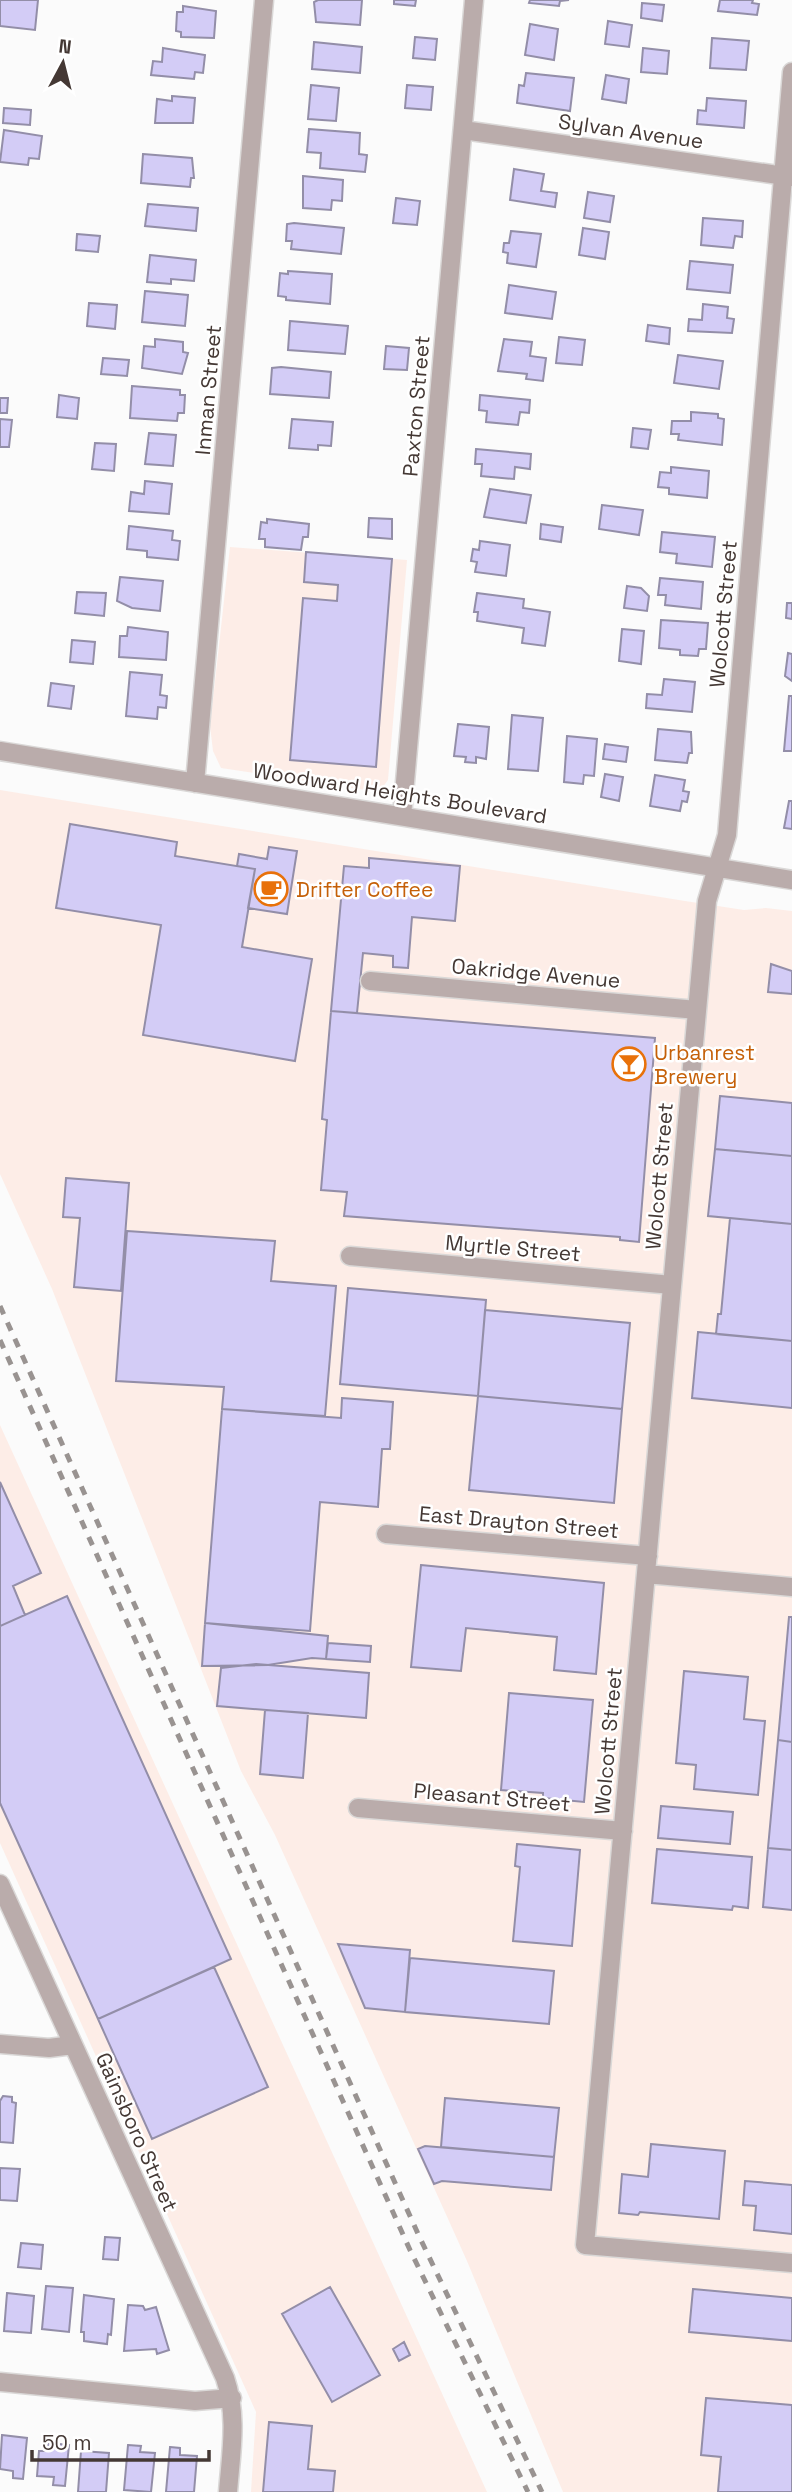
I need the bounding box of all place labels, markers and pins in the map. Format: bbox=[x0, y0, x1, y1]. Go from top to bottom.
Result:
cafe icon: Drifter Coffee bbox=[252, 870, 290, 908]
place label: Drifter Coffee bbox=[296, 876, 433, 903]
place label: Urbanrest Brewery bbox=[654, 1039, 755, 1090]
bar icon: Urbanrest Brewery bbox=[610, 1045, 648, 1083]

